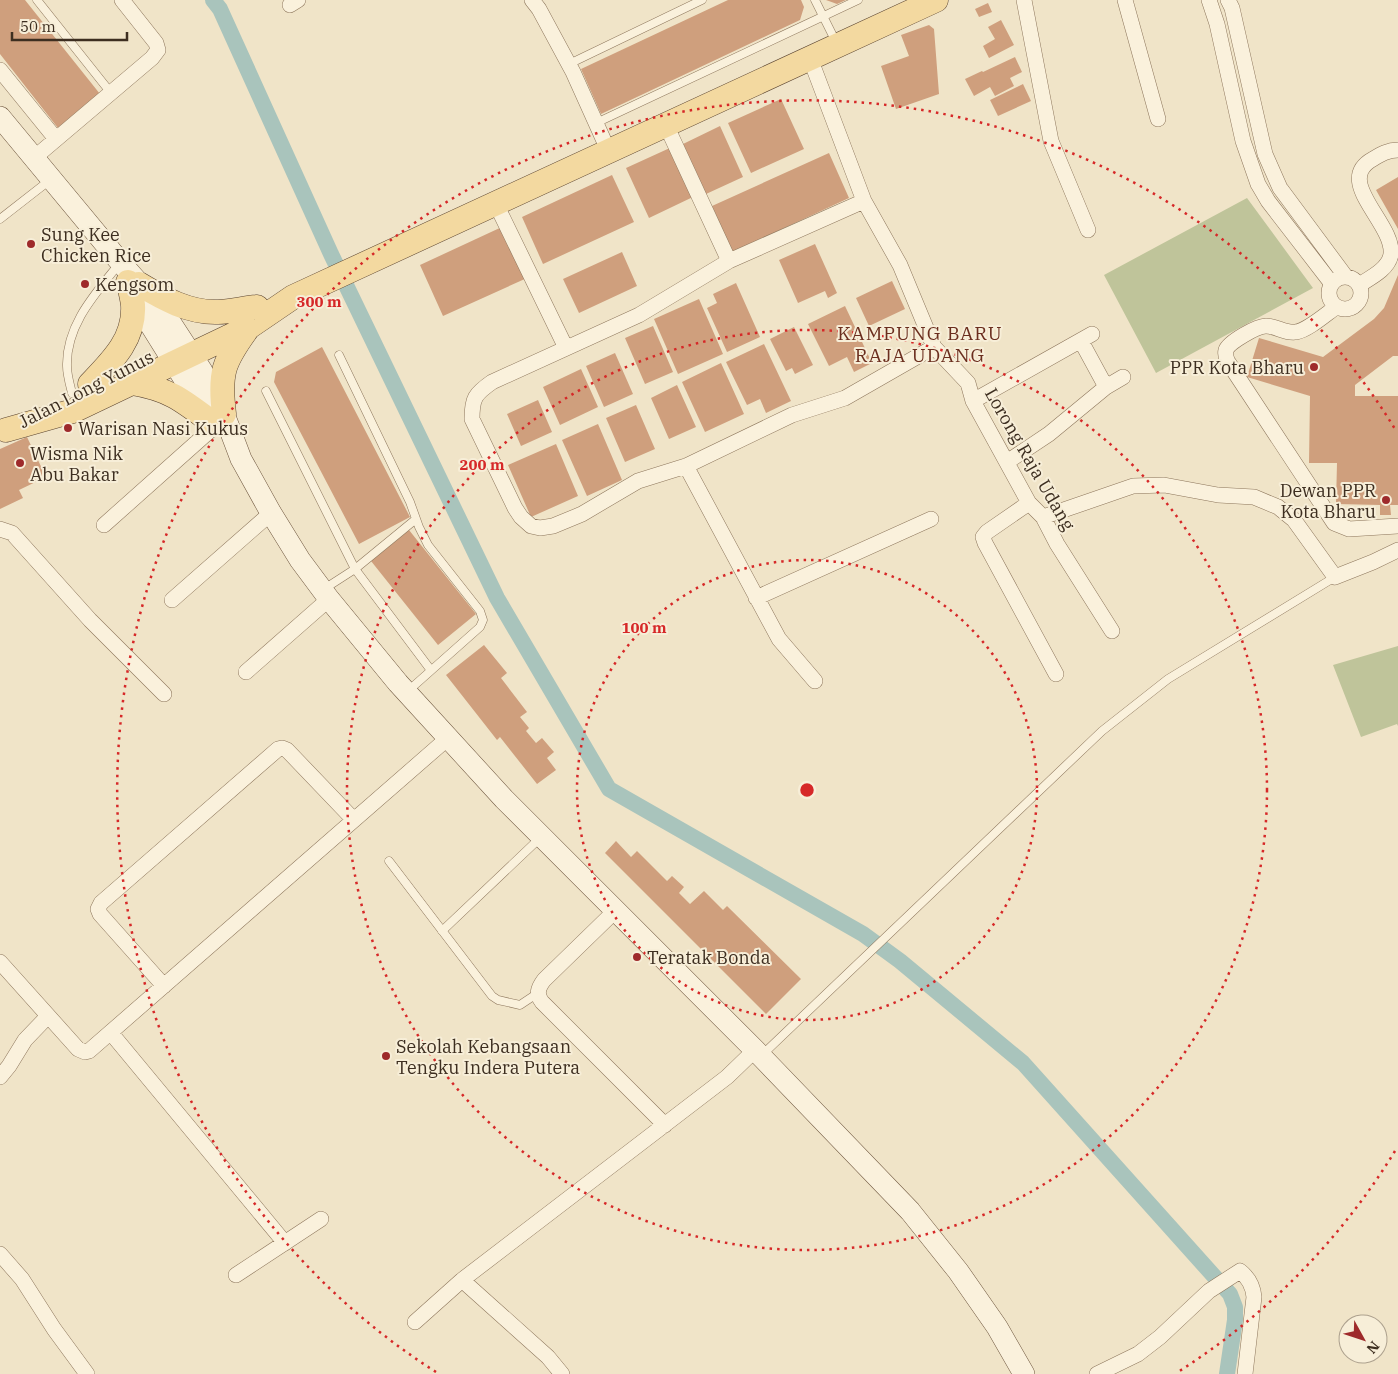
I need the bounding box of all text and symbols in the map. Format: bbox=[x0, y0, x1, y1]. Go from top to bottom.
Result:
scale bar bbox=[12, 10, 128, 42]
text: 50 m bbox=[20, 17, 56, 36]
place label: Sung Kee Chicken Rice bbox=[41, 223, 151, 267]
marker: Sung Kee Chicken Rice bbox=[25, 238, 37, 250]
place label: Kengsom bbox=[95, 273, 174, 296]
marker: Kengsom bbox=[79, 278, 91, 290]
text: 300 m bbox=[296, 292, 342, 311]
district label: KAMPUNG BARU RAJA UDANG bbox=[837, 321, 1003, 367]
street label: Jalan Long Yunus bbox=[15, 345, 157, 433]
place label: PPR Kota Bharu bbox=[1170, 356, 1304, 379]
marker: PPR Kota Bharu bbox=[1308, 361, 1320, 373]
street label: Lorong Raja Udang bbox=[980, 384, 1080, 535]
place label: Warisan Nasi Kukus bbox=[78, 417, 248, 440]
marker: Warisan Nasi Kukus bbox=[62, 422, 74, 434]
place label: Wisma Nik Abu Bakar bbox=[30, 442, 123, 486]
text: 200 m bbox=[459, 455, 505, 474]
marker: Wisma Nik Abu Bakar bbox=[14, 457, 26, 469]
place label: Dewan PPR Kota Bharu bbox=[1280, 479, 1376, 523]
marker: Dewan PPR Kota Bharu bbox=[1380, 494, 1392, 506]
text: 100 m bbox=[621, 618, 667, 637]
centre of rings bbox=[798, 781, 816, 799]
place label: Teratak Bonda bbox=[647, 946, 771, 969]
marker: Teratak Bonda bbox=[631, 951, 643, 963]
place label: Sekolah Kebangsaan Tengku Indera Putera bbox=[396, 1035, 580, 1079]
marker: Sekolah Kebangsaan Tengku Indera Putera bbox=[380, 1050, 392, 1062]
north arrow bbox=[1338, 1314, 1388, 1364]
text: N bbox=[1363, 1337, 1383, 1357]

